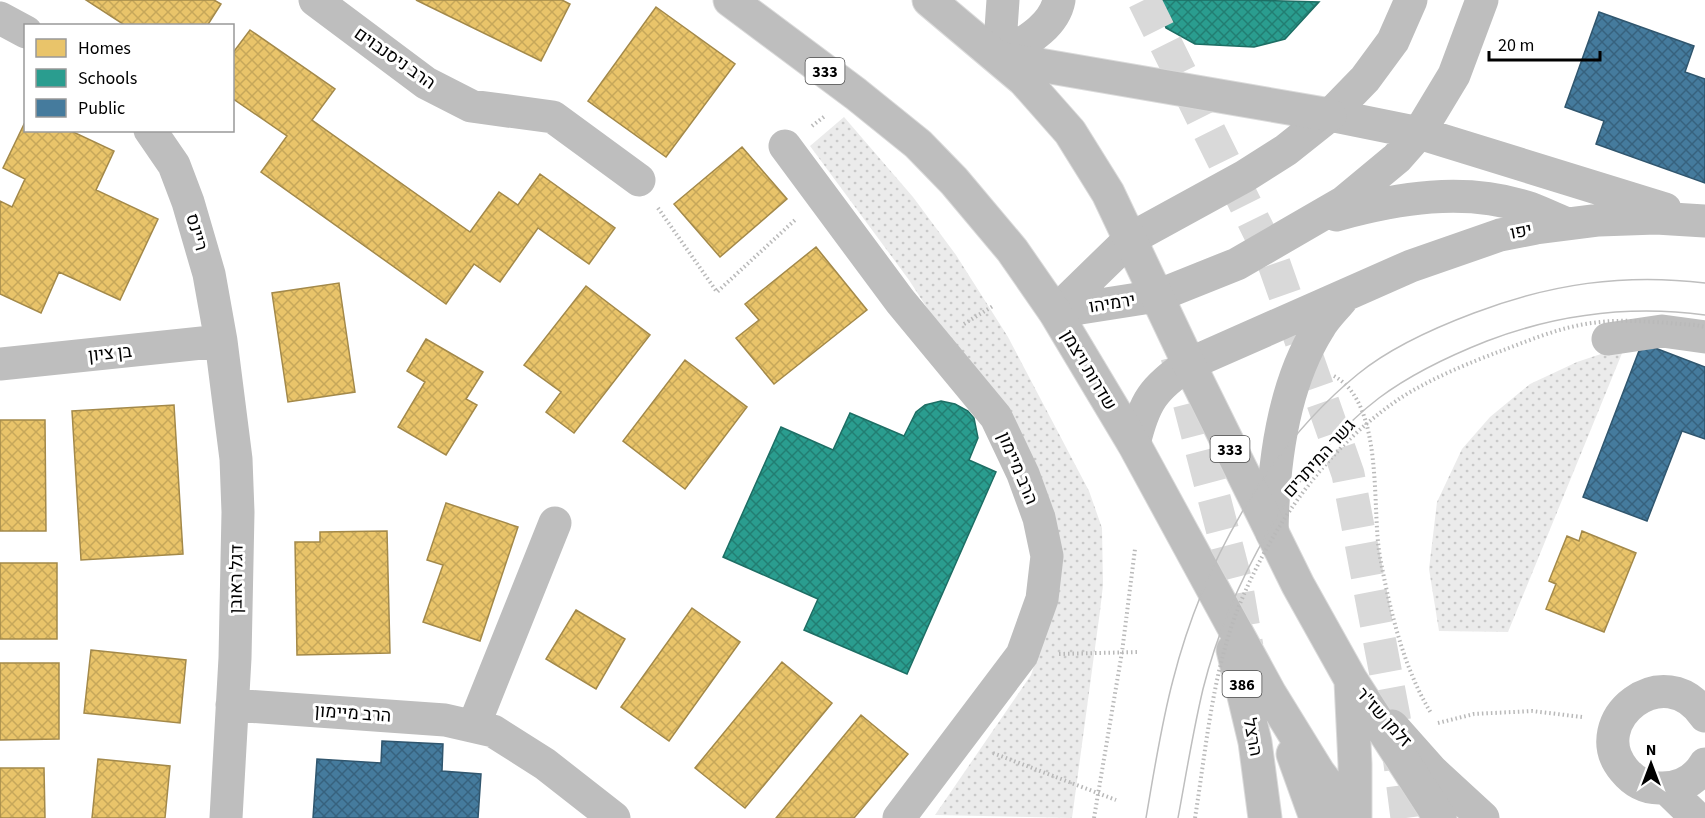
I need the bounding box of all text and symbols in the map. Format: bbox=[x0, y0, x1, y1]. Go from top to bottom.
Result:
street label: הרב ניסנבוים bbox=[349, 21, 440, 96]
legend bbox=[24, 24, 234, 132]
scale bar bbox=[1489, 24, 1600, 62]
text: 20 m bbox=[1498, 33, 1534, 58]
text: Homes bbox=[78, 36, 131, 61]
road number: 333 bbox=[806, 58, 844, 84]
text: Schools bbox=[78, 66, 137, 91]
text: Public bbox=[78, 96, 125, 121]
street label: ריינס bbox=[179, 211, 214, 254]
street label: יפו bbox=[1508, 217, 1534, 246]
street label: ירמיהו bbox=[1087, 287, 1137, 320]
street label: שדרות ויצמן bbox=[1055, 325, 1122, 415]
street label: בן ציון bbox=[87, 339, 134, 368]
street label: גשר המיתרים bbox=[1277, 414, 1361, 503]
street label: הרב מיימון bbox=[991, 428, 1044, 508]
road number: 333 bbox=[1210, 436, 1250, 462]
street label: דגל ראובן bbox=[223, 544, 250, 614]
road number: 386 bbox=[1222, 671, 1262, 697]
street label: זלמן שז"ר bbox=[1350, 682, 1417, 753]
street label: הרב מיימון bbox=[314, 698, 392, 729]
street label: הרצל bbox=[1237, 716, 1268, 758]
north arrow bbox=[1621, 734, 1681, 794]
text: N bbox=[1646, 739, 1656, 761]

